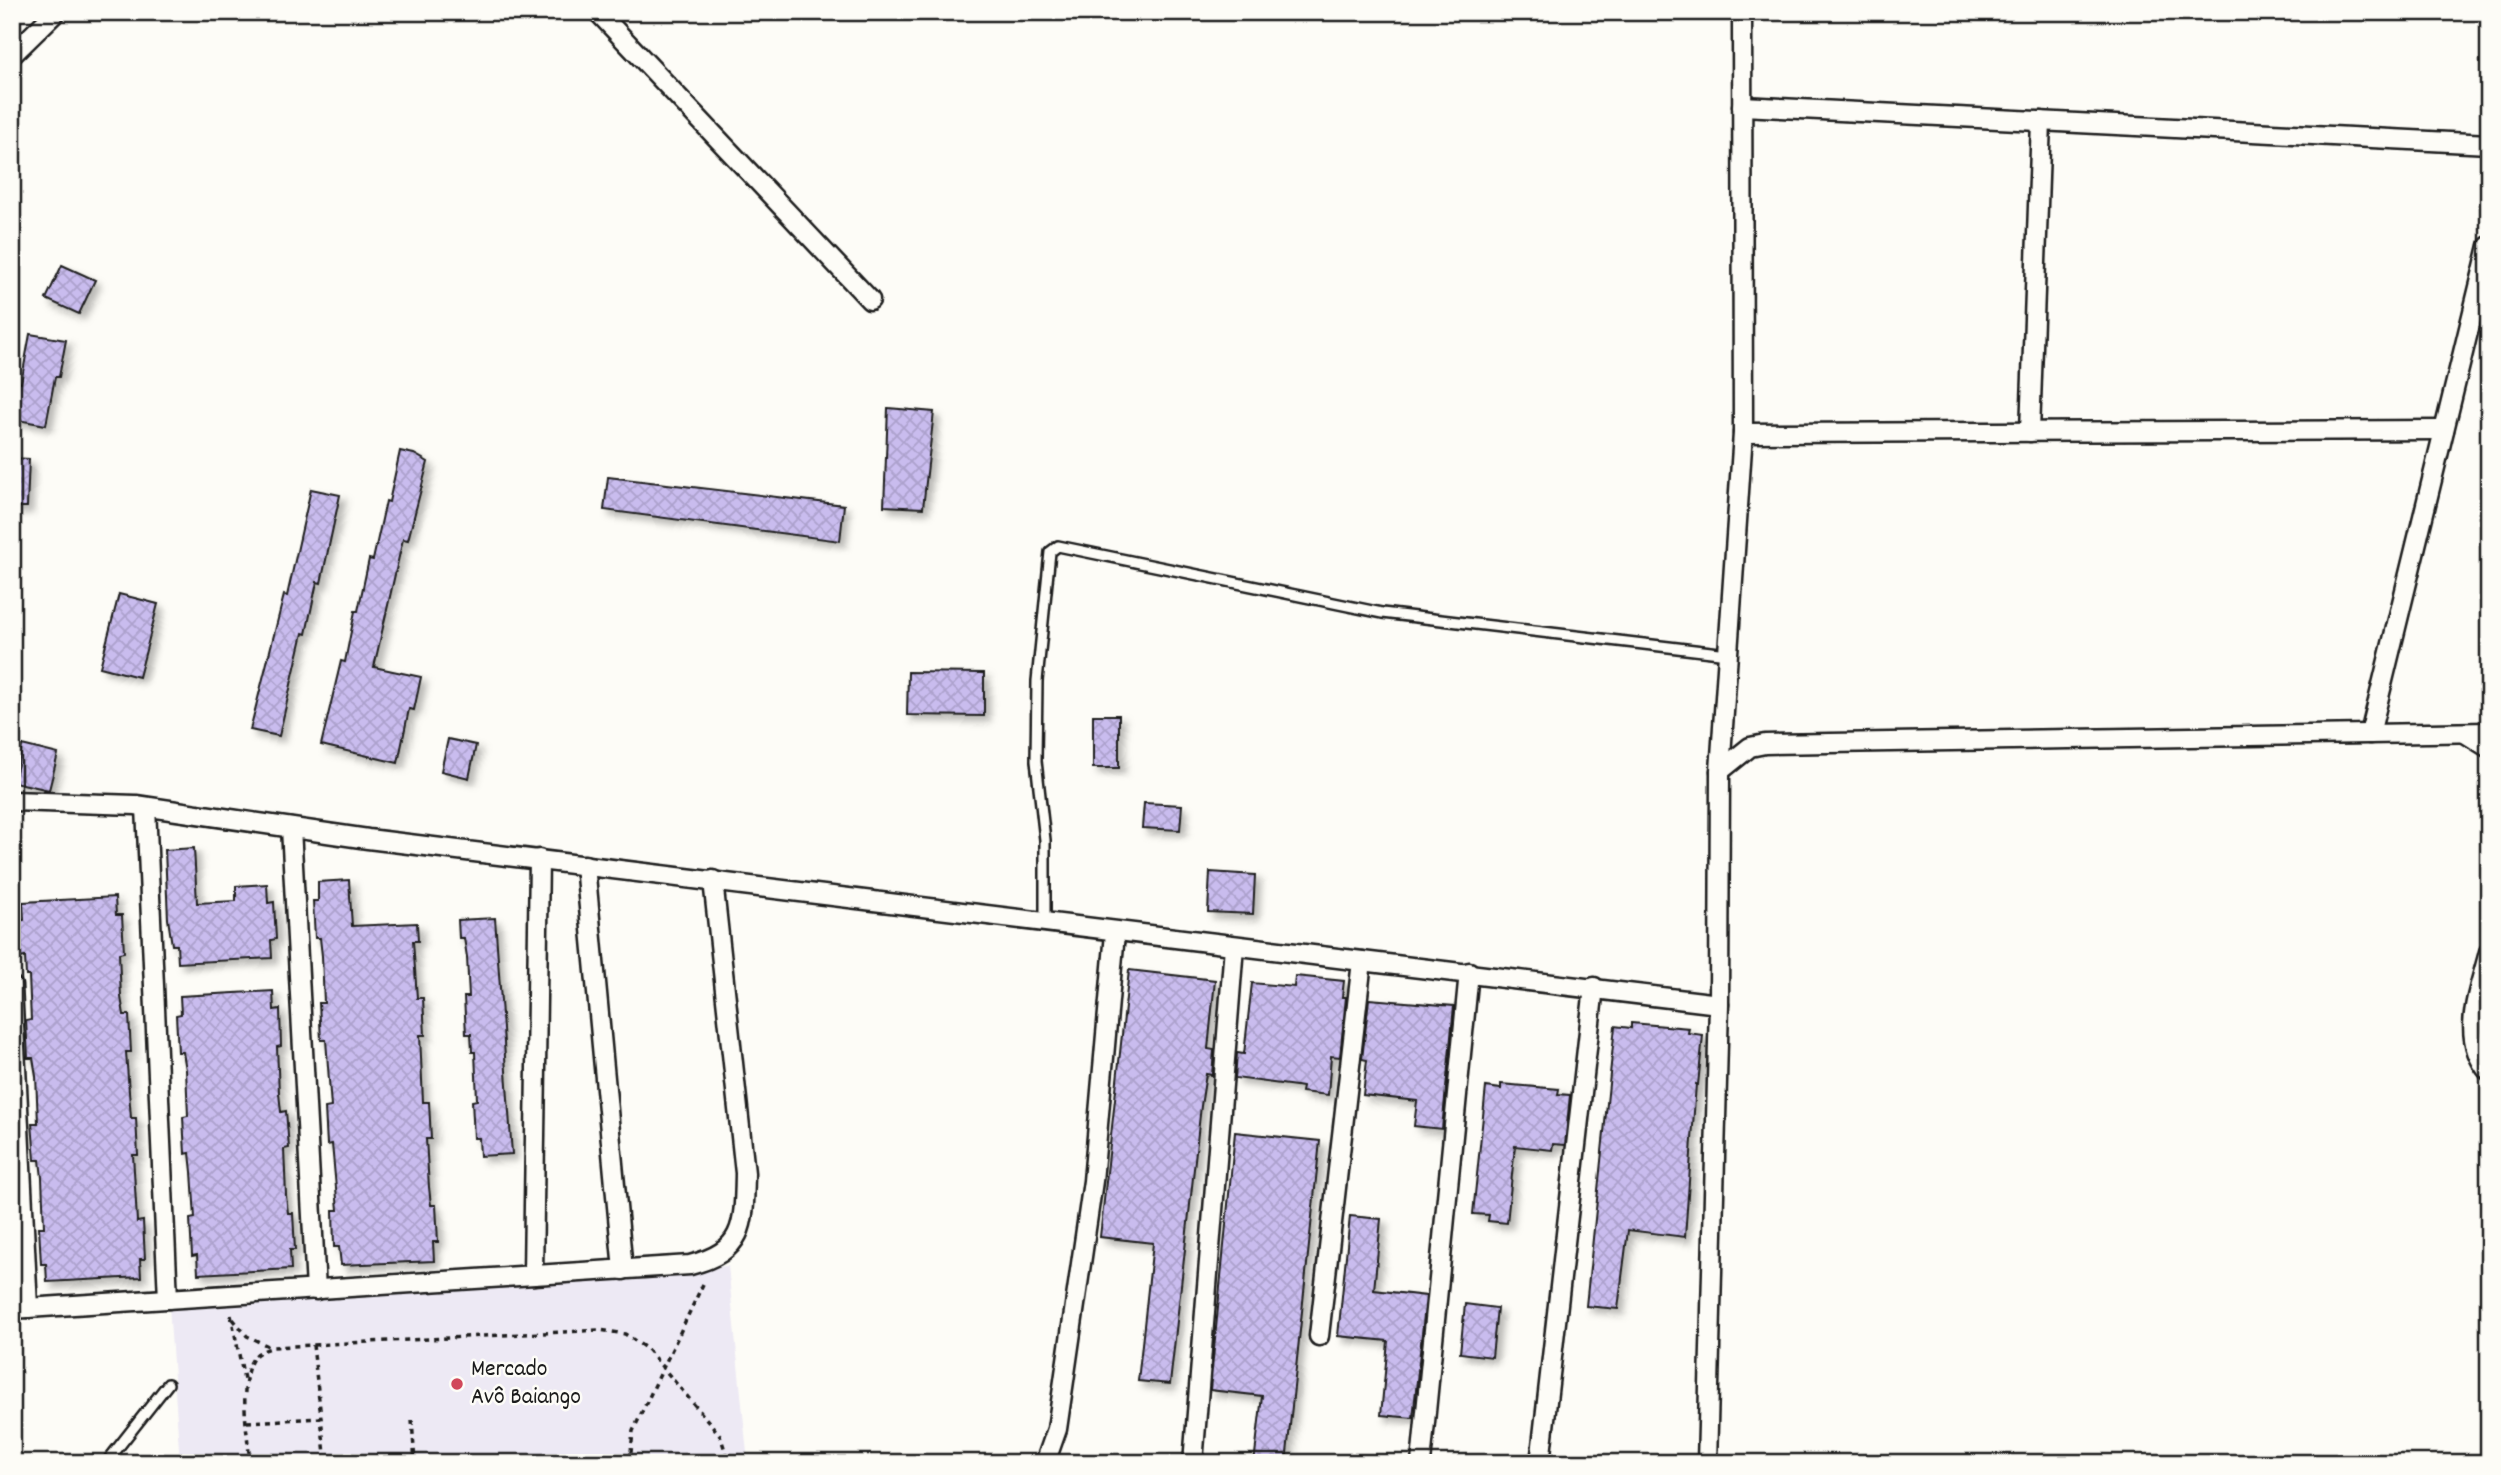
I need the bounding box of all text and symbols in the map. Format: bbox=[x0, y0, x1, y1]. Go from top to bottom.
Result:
place label: Mercado Avô Baiango bbox=[471, 1353, 581, 1415]
marker: Mercado Avô Baiango bbox=[449, 1376, 465, 1392]

